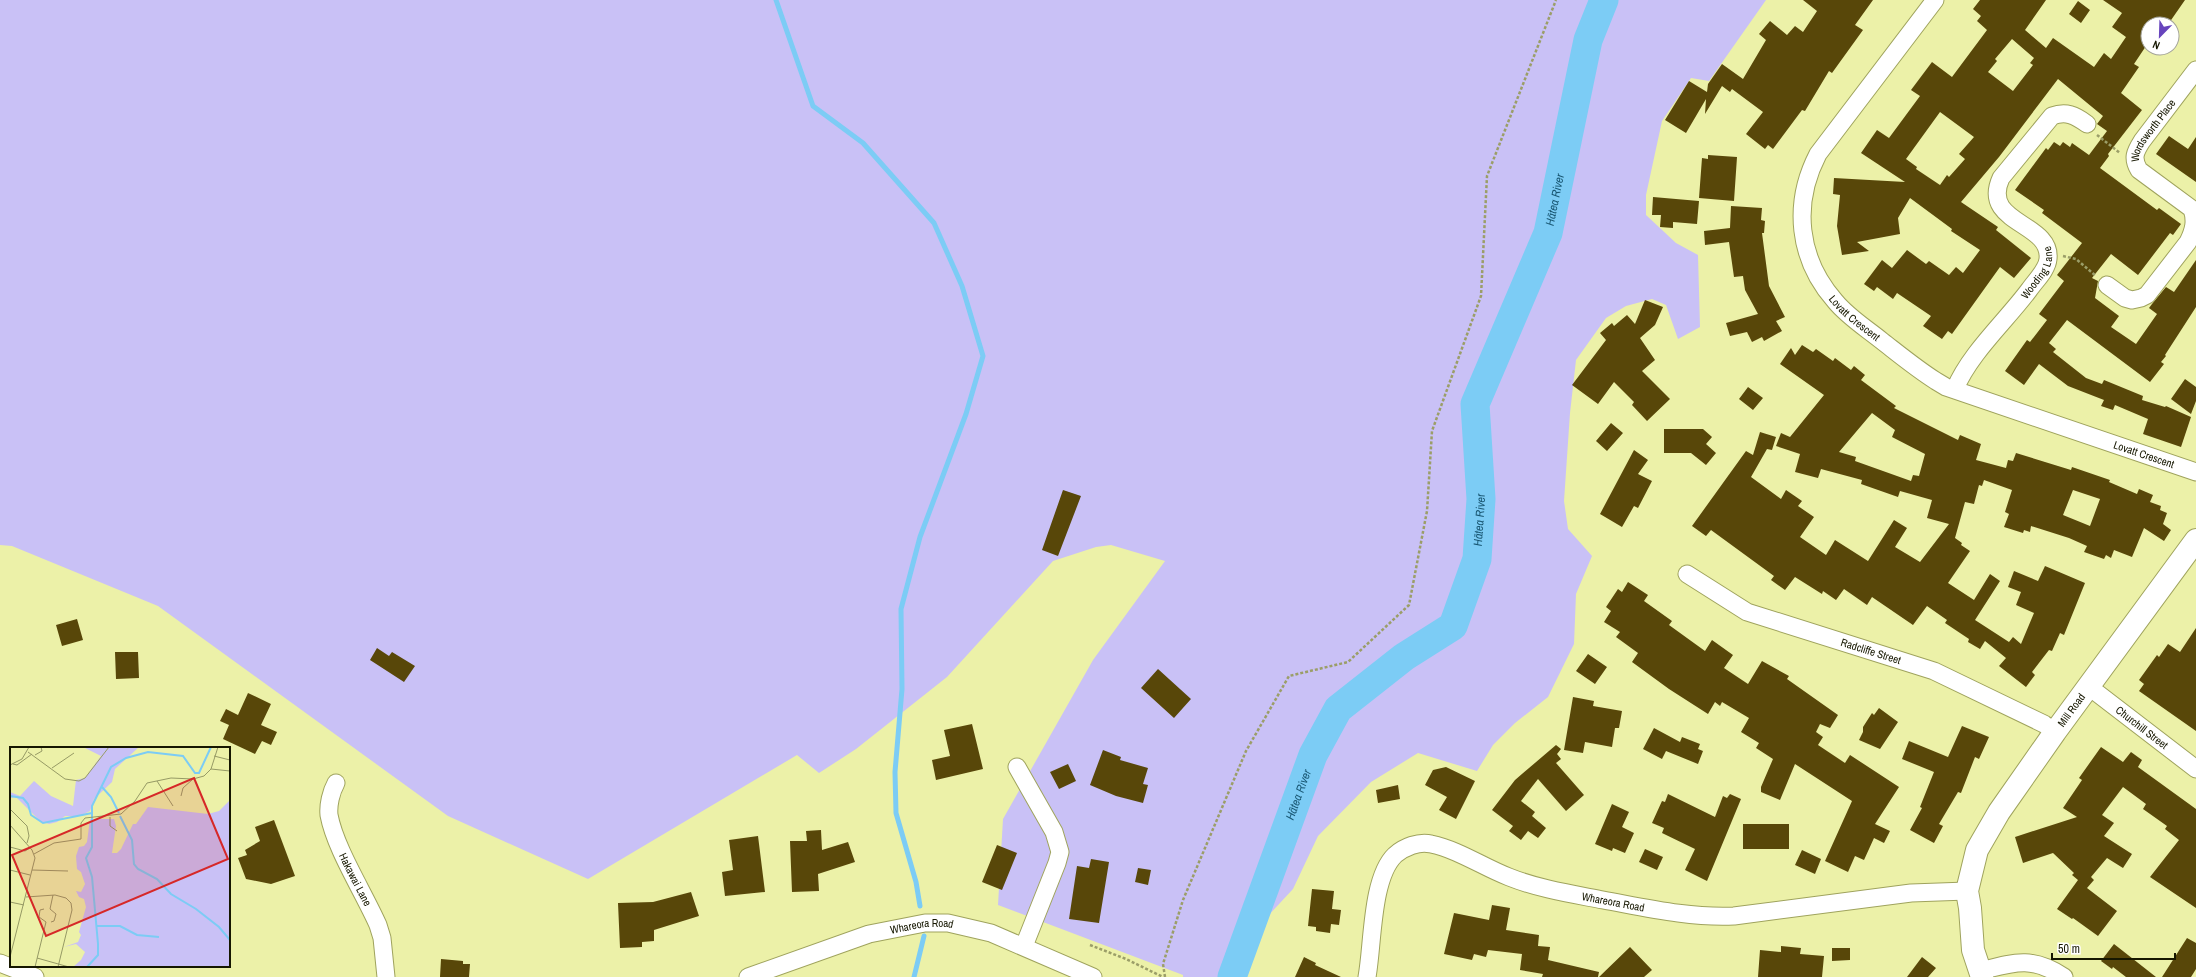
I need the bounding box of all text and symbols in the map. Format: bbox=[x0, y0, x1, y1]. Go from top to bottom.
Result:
north arrow bbox=[2140, 16, 2180, 56]
text: N bbox=[2150, 37, 2162, 53]
street label: Wordsworth Place bbox=[2128, 96, 2178, 162]
water label: Hātea River bbox=[1542, 172, 1568, 227]
street label: Wooding Lane bbox=[2018, 245, 2055, 302]
street label: Lovatt Crescent bbox=[1826, 292, 1883, 344]
street label: Lovatt Crescent bbox=[2112, 438, 2177, 471]
water label: Hātea River bbox=[1470, 492, 1489, 547]
street label: Radcliffe Street bbox=[1839, 635, 1903, 667]
street label: Mill Road bbox=[2054, 690, 2088, 729]
street label: Churchill Street bbox=[2113, 703, 2171, 752]
inset map bbox=[10, 747, 230, 967]
water label: Hātea River bbox=[1282, 767, 1315, 822]
street label: Hakawai Lane bbox=[336, 851, 375, 908]
street label: Whareora Road bbox=[1581, 889, 1646, 915]
street label: Whareora Road bbox=[889, 916, 955, 937]
scale bar bbox=[2052, 935, 2175, 961]
text: 50 m bbox=[2058, 941, 2080, 957]

